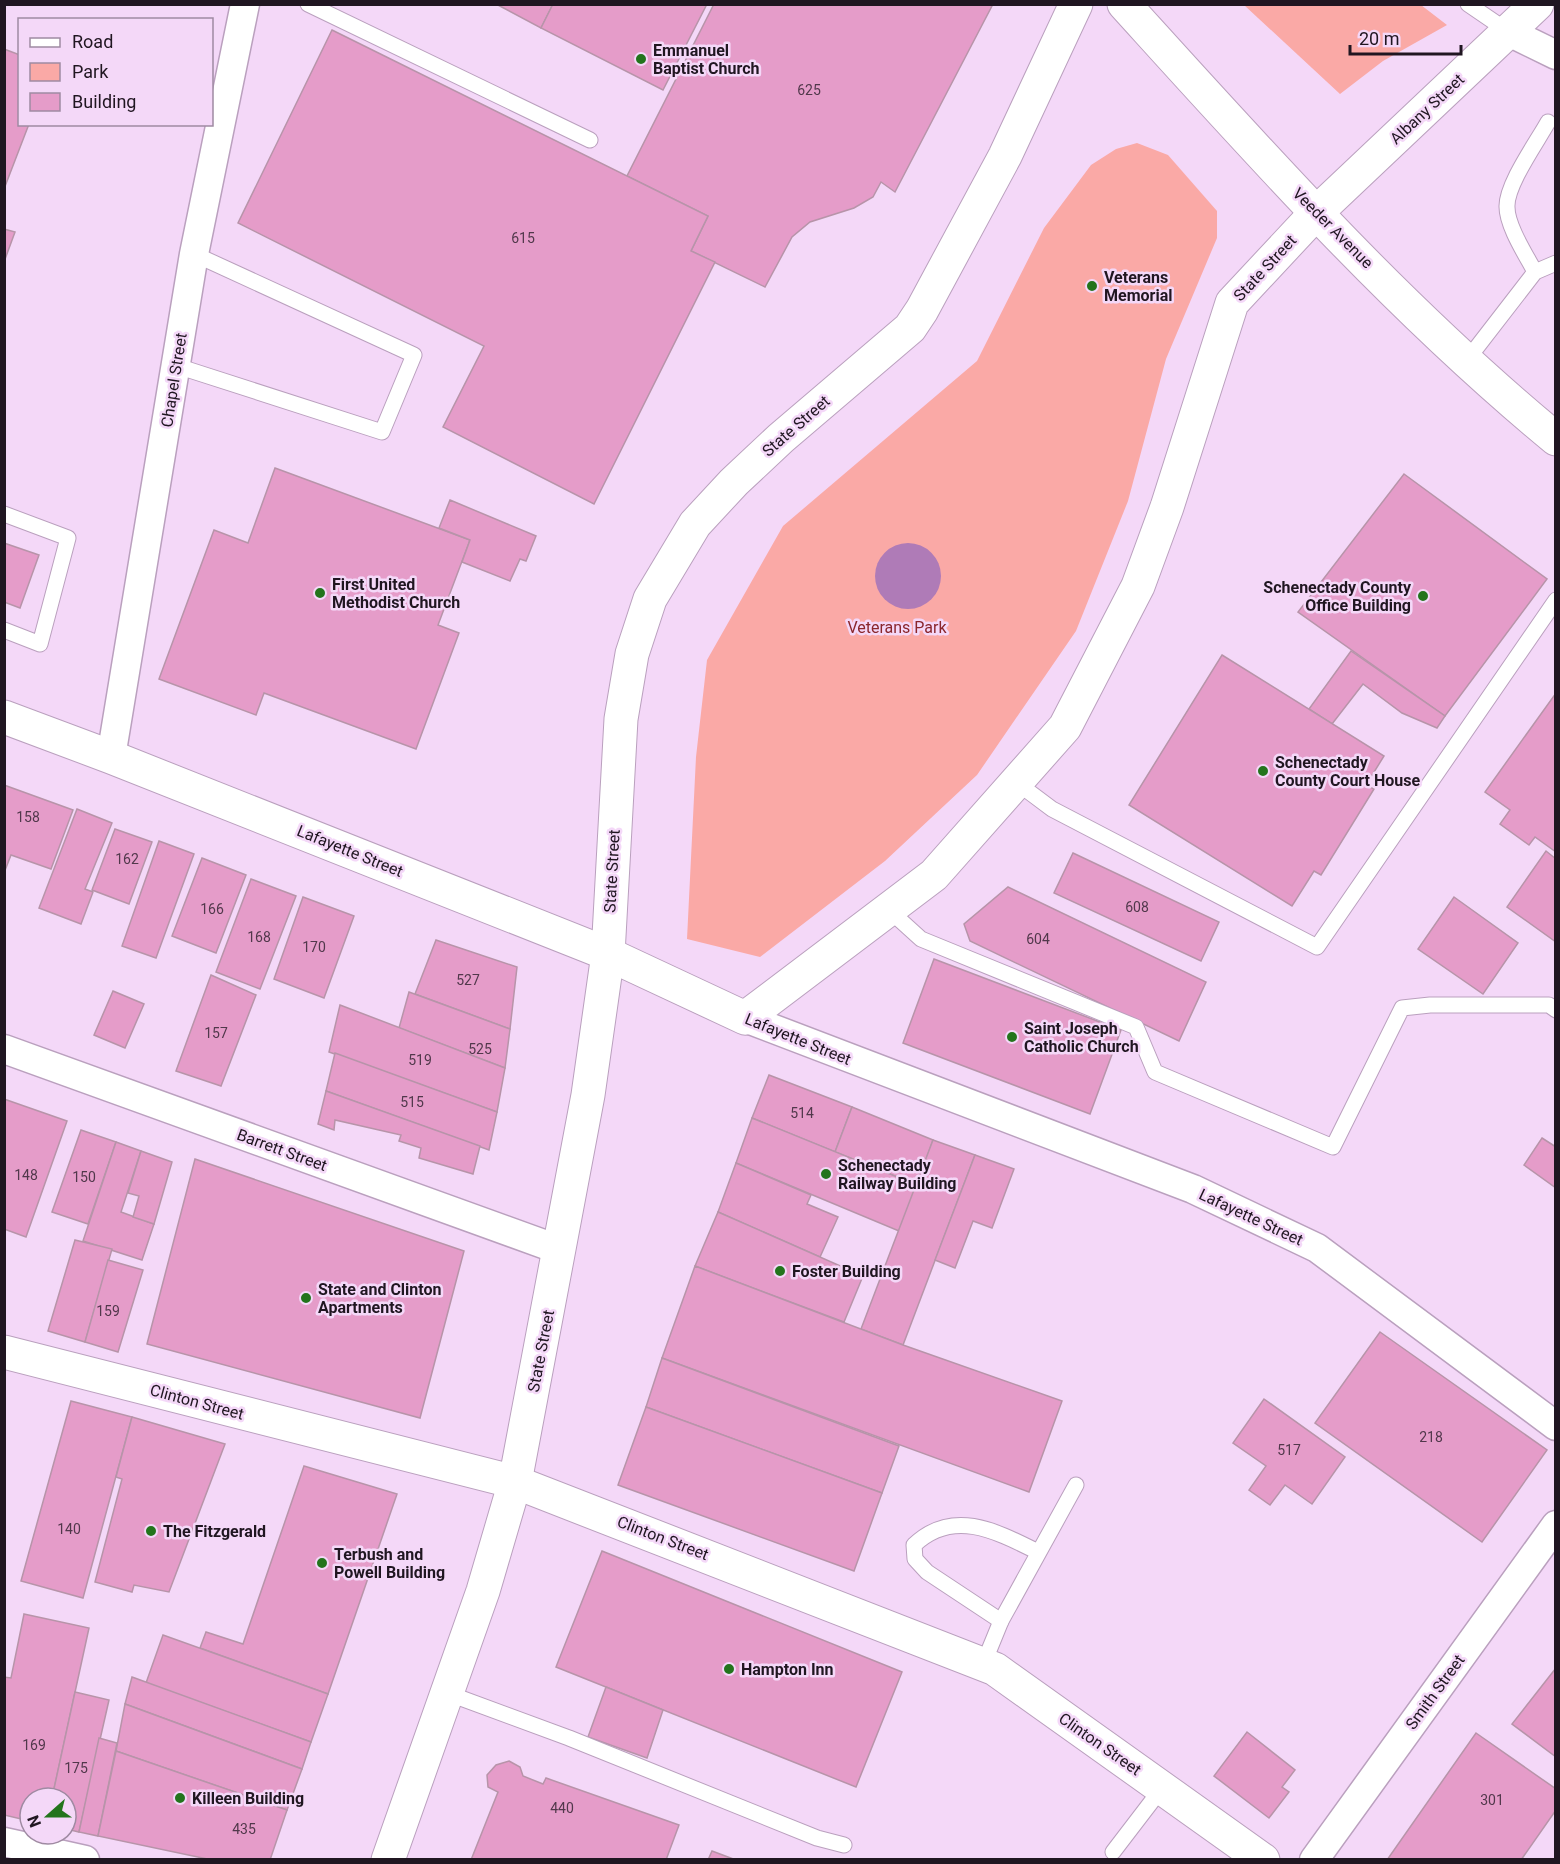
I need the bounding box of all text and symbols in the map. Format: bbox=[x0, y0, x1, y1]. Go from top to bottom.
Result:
legend bbox=[18, 18, 213, 126]
scale bar bbox=[1350, 18, 1461, 56]
text: 20 m bbox=[1359, 28, 1399, 49]
text: Road bbox=[72, 31, 113, 52]
place label: Emmanuel Baptist Church bbox=[653, 41, 759, 78]
marker: Emmanuel Baptist Church bbox=[634, 52, 648, 66]
text: Park bbox=[72, 61, 109, 82]
street label: Albany Street bbox=[1386, 70, 1468, 148]
house number: 625 bbox=[797, 82, 821, 98]
text: Building bbox=[72, 91, 136, 112]
street label: Veeder Avenue bbox=[1289, 184, 1377, 272]
house number: 615 bbox=[511, 230, 535, 246]
street label: State Street bbox=[1230, 231, 1300, 305]
place label: Veterans Memorial bbox=[1104, 268, 1172, 305]
marker: Veterans Memorial bbox=[1085, 279, 1099, 293]
street label: Chapel Street bbox=[157, 331, 191, 429]
street label: State Street bbox=[758, 391, 834, 461]
place label: First United Methodist Church bbox=[332, 575, 460, 612]
place label: Schenectady County Office Building bbox=[1263, 578, 1412, 615]
marker: First United Methodist Church bbox=[313, 586, 327, 600]
marker: Schenectady County Office Building bbox=[1416, 589, 1430, 603]
park label: Veterans Park bbox=[847, 618, 947, 637]
place label: Schenectady County Court House bbox=[1275, 753, 1420, 790]
marker: Schenectady County Court House bbox=[1256, 764, 1270, 778]
house number: 158 bbox=[16, 809, 40, 825]
street label: Lafayette Street bbox=[294, 821, 406, 881]
street label: State Street bbox=[600, 829, 624, 913]
house number: 162 bbox=[115, 851, 139, 867]
house number: 608 bbox=[1125, 899, 1149, 915]
house number: 166 bbox=[200, 901, 224, 917]
house number: 168 bbox=[247, 929, 271, 945]
house number: 604 bbox=[1026, 931, 1050, 947]
house number: 170 bbox=[302, 939, 326, 955]
house number: 527 bbox=[456, 972, 480, 988]
street label: Lafayette Street bbox=[742, 1009, 854, 1069]
place label: Saint Joseph Catholic Church bbox=[1024, 1019, 1139, 1056]
house number: 157 bbox=[204, 1025, 228, 1041]
marker: Saint Joseph Catholic Church bbox=[1005, 1030, 1019, 1044]
house number: 525 bbox=[468, 1041, 492, 1057]
house number: 519 bbox=[408, 1052, 432, 1068]
house number: 515 bbox=[400, 1094, 424, 1110]
house number: 514 bbox=[790, 1105, 814, 1121]
street label: Barrett Street bbox=[234, 1125, 330, 1175]
place label: Schenectady Railway Building bbox=[838, 1156, 957, 1193]
house number: 148 bbox=[14, 1167, 38, 1183]
marker: Schenectady Railway Building bbox=[819, 1167, 833, 1181]
house number: 150 bbox=[72, 1169, 96, 1185]
street label: Lafayette Street bbox=[1196, 1185, 1306, 1249]
place label: Foster Building bbox=[792, 1262, 901, 1281]
marker: Foster Building bbox=[773, 1264, 787, 1278]
place label: State and Clinton Apartments bbox=[318, 1280, 442, 1317]
marker: State and Clinton Apartments bbox=[299, 1291, 313, 1305]
house number: 159 bbox=[96, 1303, 120, 1319]
street label: State Street bbox=[524, 1308, 558, 1394]
street label: Clinton Street bbox=[148, 1380, 246, 1424]
house number: 218 bbox=[1419, 1429, 1443, 1445]
house number: 517 bbox=[1277, 1442, 1301, 1458]
street label: Clinton Street bbox=[615, 1512, 711, 1564]
house number: 140 bbox=[57, 1521, 81, 1537]
place label: The Fitzgerald bbox=[163, 1522, 266, 1541]
marker: The Fitzgerald bbox=[144, 1524, 158, 1538]
place label: Terbush and Powell Building bbox=[334, 1545, 445, 1582]
marker: Terbush and Powell Building bbox=[315, 1556, 329, 1570]
street label: Smith Street bbox=[1402, 1651, 1468, 1733]
place label: Hampton Inn bbox=[741, 1660, 834, 1679]
marker: Hampton Inn bbox=[722, 1662, 736, 1676]
street label: Clinton Street bbox=[1055, 1709, 1145, 1779]
house number: 169 bbox=[22, 1737, 46, 1753]
house number: 175 bbox=[64, 1760, 88, 1776]
north arrow bbox=[18, 1786, 78, 1846]
place label: Killeen Building bbox=[192, 1789, 304, 1808]
marker: Killeen Building bbox=[173, 1791, 187, 1805]
house number: 301 bbox=[1480, 1792, 1504, 1808]
house number: 440 bbox=[550, 1800, 574, 1816]
text: N bbox=[24, 1813, 45, 1830]
house number: 435 bbox=[232, 1821, 256, 1837]

